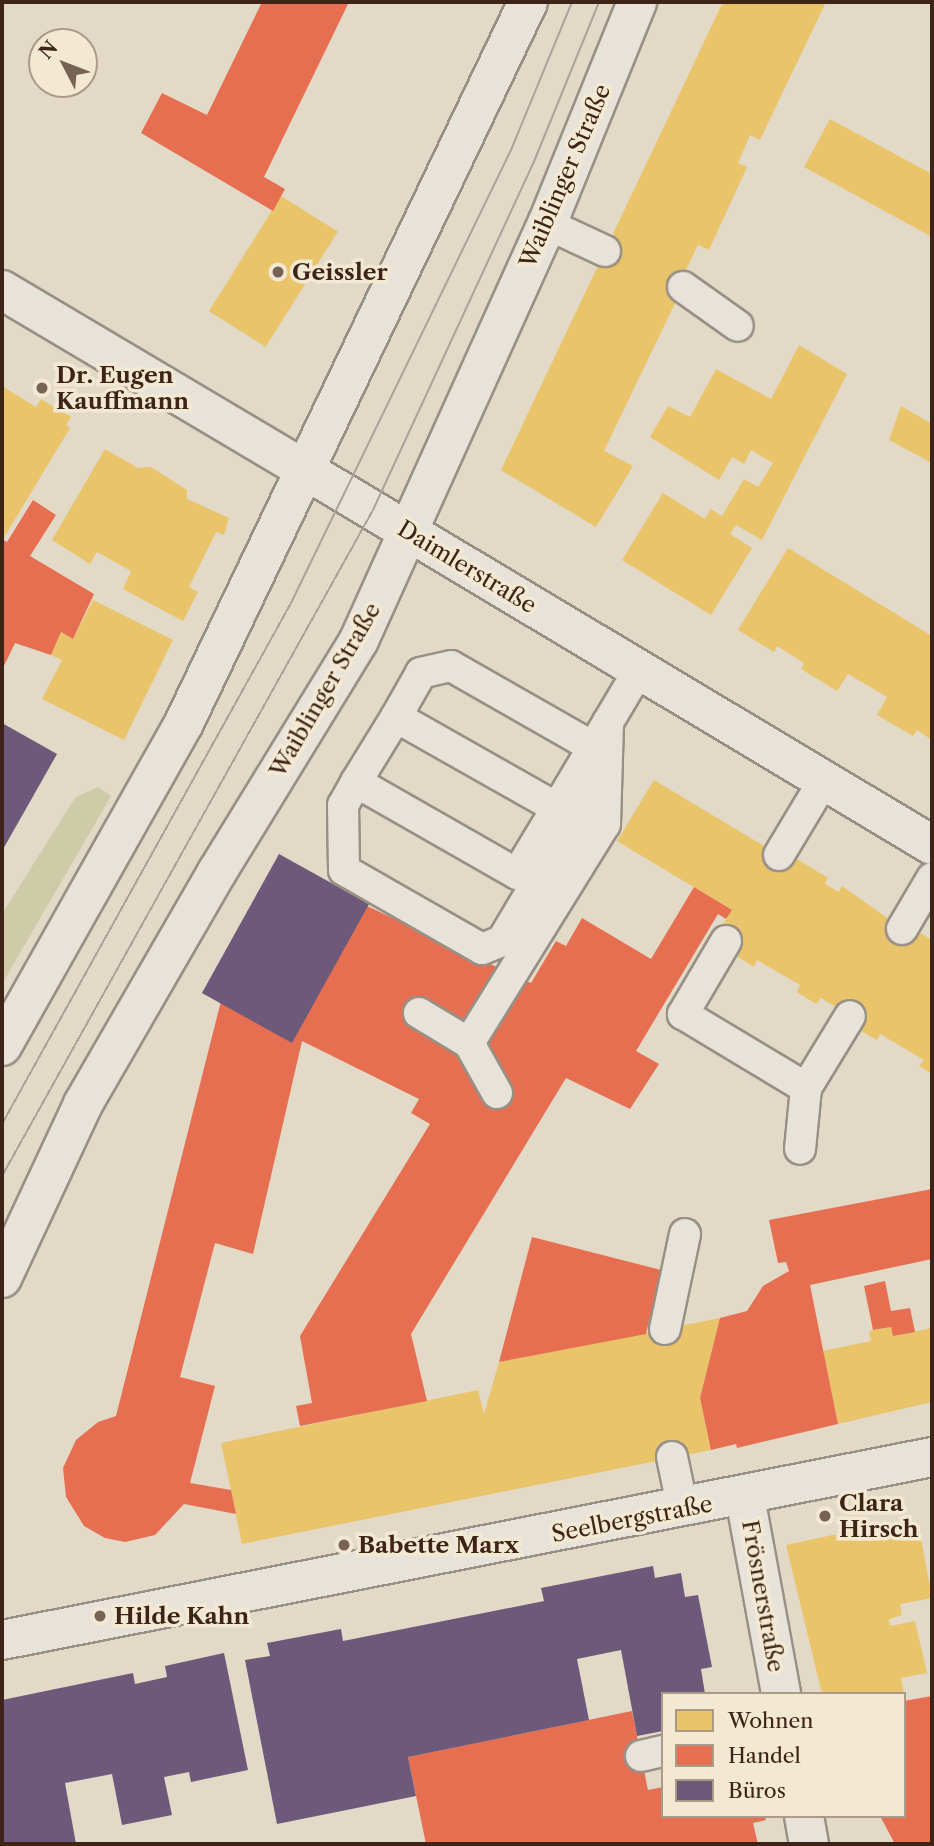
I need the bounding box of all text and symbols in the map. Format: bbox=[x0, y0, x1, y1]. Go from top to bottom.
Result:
north arrow bbox=[28, 28, 98, 98]
text: N bbox=[34, 36, 63, 64]
street label: Waiblinger Straße bbox=[514, 80, 616, 272]
place label: Geissler bbox=[292, 258, 388, 286]
marker: Geissler bbox=[270, 264, 286, 280]
place label: Dr. Eugen Kauffmann bbox=[56, 361, 189, 415]
marker: Dr. Eugen Kauffmann bbox=[34, 380, 50, 396]
street label: Daimlerstraße bbox=[393, 515, 541, 619]
street label: Waiblinger Straße bbox=[264, 598, 386, 782]
place label: Clara Hirsch bbox=[839, 1489, 919, 1543]
street label: Seelbergstraße bbox=[549, 1490, 715, 1548]
marker: Clara Hirsch bbox=[817, 1508, 833, 1524]
street label: Frösnerstraße bbox=[736, 1518, 790, 1674]
place label: Babette Marx bbox=[358, 1531, 519, 1559]
marker: Babette Marx bbox=[336, 1537, 352, 1553]
place label: Hilde Kahn bbox=[114, 1602, 249, 1630]
marker: Hilde Kahn bbox=[92, 1608, 108, 1624]
legend bbox=[661, 1692, 906, 1818]
text: Wohnen bbox=[728, 1708, 813, 1733]
text: Handel bbox=[728, 1743, 801, 1768]
text: Büros bbox=[728, 1778, 786, 1803]

